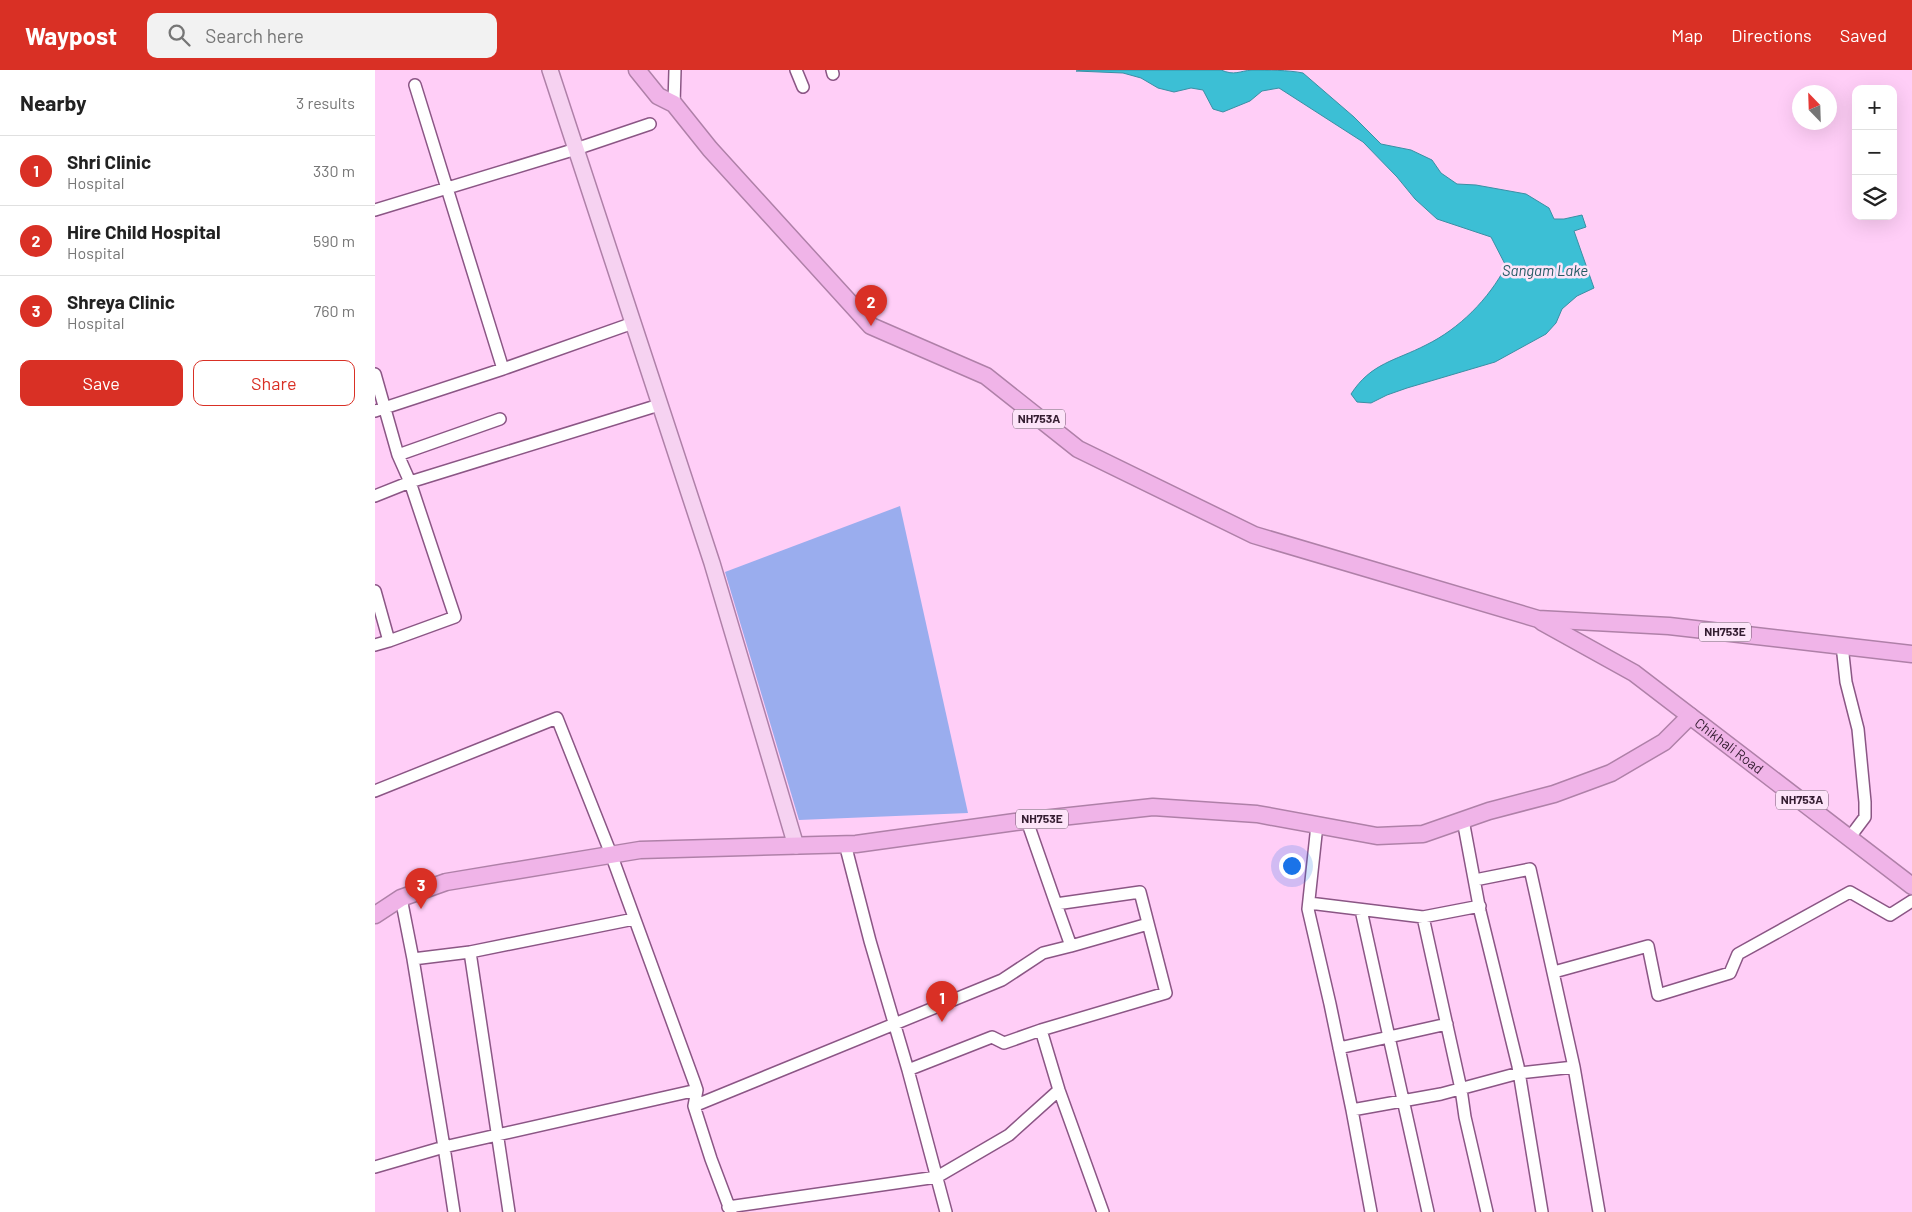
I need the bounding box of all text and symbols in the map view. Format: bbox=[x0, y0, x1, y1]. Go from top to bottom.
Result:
search box bbox=[147, 13, 497, 58]
text: Waypost bbox=[25, 21, 117, 50]
icon: search bbox=[165, 21, 193, 49]
text: Search here bbox=[205, 24, 304, 47]
text: Map bbox=[1671, 24, 1703, 46]
text: Directions bbox=[1731, 24, 1812, 46]
text: Saved bbox=[1840, 24, 1887, 46]
north arrow bbox=[1792, 85, 1837, 130]
map controls bbox=[1852, 85, 1897, 220]
button: + bbox=[1852, 85, 1897, 130]
text: Nearby bbox=[20, 90, 86, 115]
text: 3 results bbox=[296, 93, 355, 112]
button: − bbox=[1852, 130, 1897, 175]
text: Shri Clinic bbox=[67, 150, 151, 173]
text: 1 bbox=[33, 161, 39, 180]
text: 330 m bbox=[313, 161, 355, 180]
text: Hospital bbox=[67, 173, 124, 192]
button: layers bbox=[1852, 175, 1897, 220]
text: Hire Child Hospital bbox=[67, 220, 221, 243]
text: 2 bbox=[32, 231, 40, 250]
text: 590 m bbox=[313, 231, 355, 250]
text: Hospital bbox=[67, 243, 124, 262]
water label: Sangam Lake bbox=[1502, 261, 1588, 279]
pin: 2 bbox=[855, 285, 887, 326]
text: Shreya Clinic bbox=[67, 290, 175, 313]
text: 3 bbox=[32, 301, 40, 320]
text: 760 m bbox=[314, 301, 355, 320]
text: Hospital bbox=[67, 313, 124, 332]
button: Save bbox=[20, 360, 183, 406]
button: Share bbox=[193, 360, 355, 406]
road number: NH753A bbox=[1013, 409, 1065, 428]
road number: NH753E bbox=[1699, 622, 1751, 642]
street label: Chikhali Road bbox=[1692, 714, 1767, 777]
road number: NH753A bbox=[1776, 790, 1828, 810]
road number: NH753E bbox=[1016, 810, 1068, 829]
your location bbox=[1279, 853, 1305, 879]
pin: 3 bbox=[405, 868, 437, 909]
pin: 1 bbox=[926, 981, 958, 1022]

